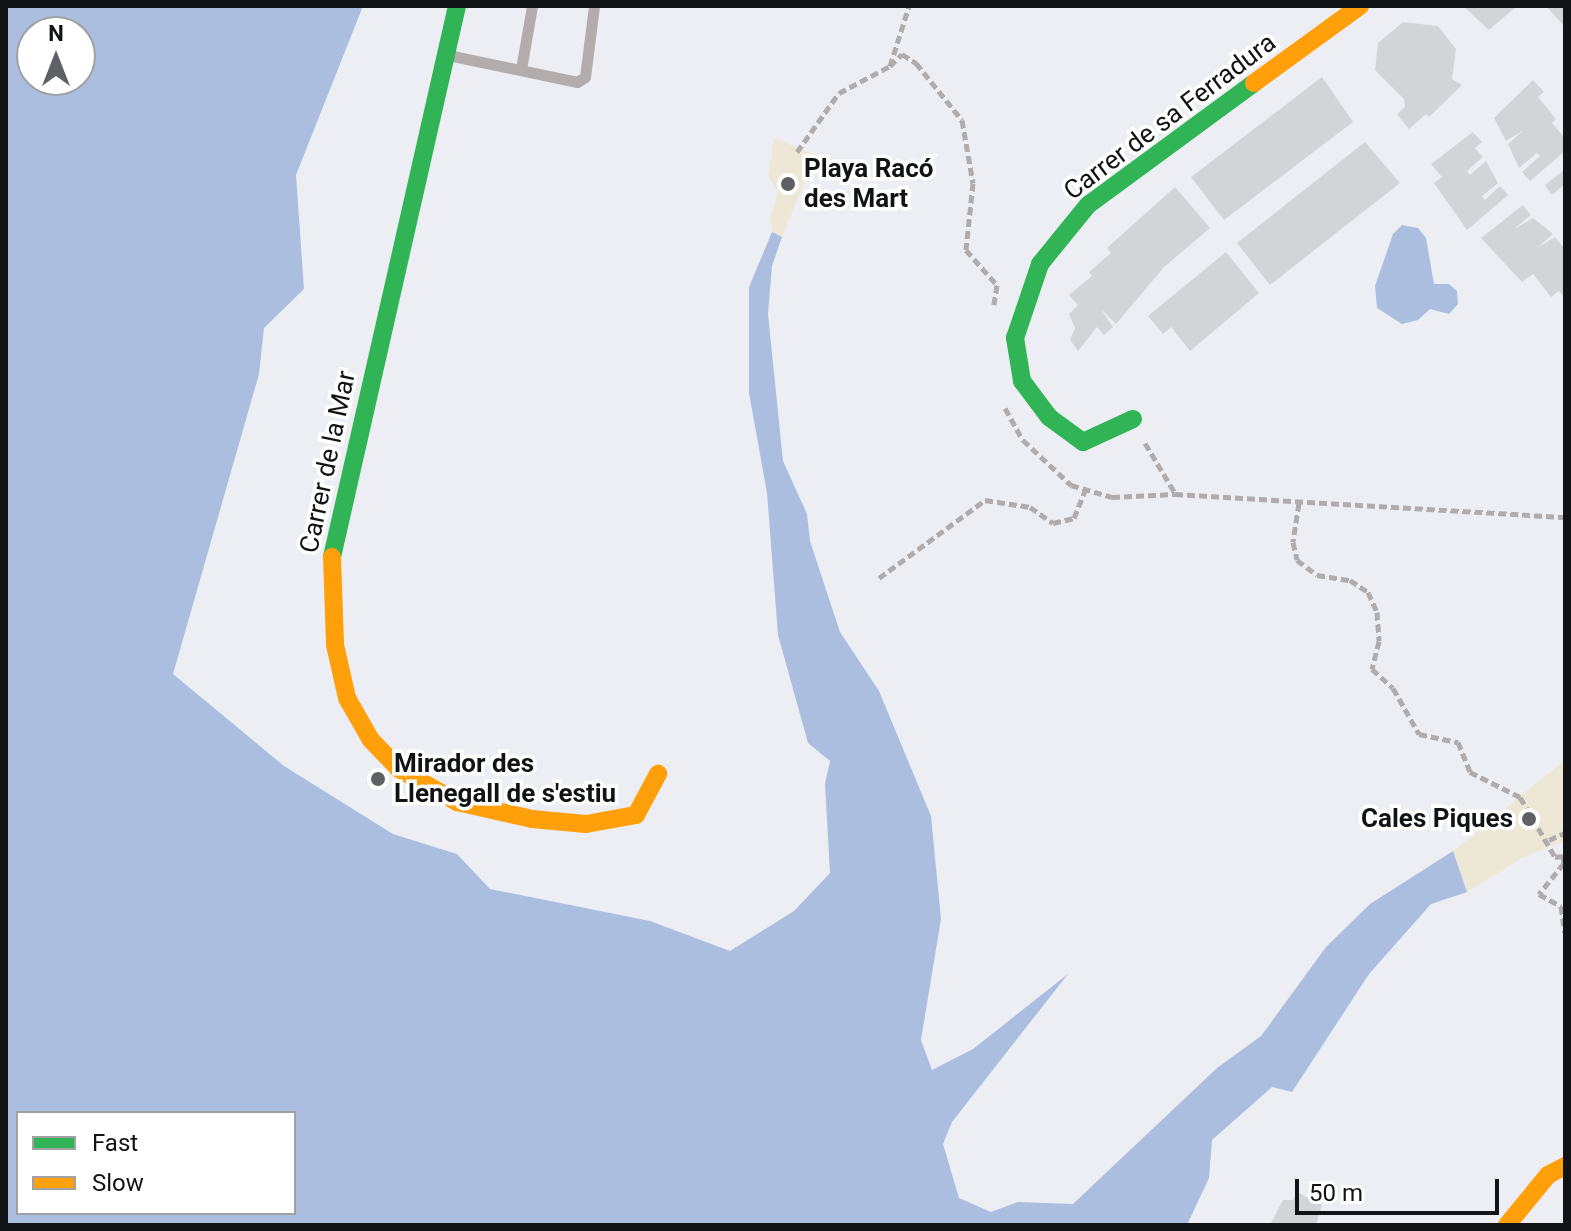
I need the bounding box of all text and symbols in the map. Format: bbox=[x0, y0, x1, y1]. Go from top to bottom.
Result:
north arrow bbox=[16, 16, 96, 96]
text: N bbox=[48, 21, 64, 46]
street label: Carrer de sa Ferradura bbox=[1058, 27, 1282, 207]
place label: Playa Racó des Mart bbox=[804, 153, 933, 214]
marker: Playa Racó des Mart bbox=[779, 175, 797, 193]
street label: Carrer de la Mar bbox=[294, 368, 362, 556]
place label: Mirador des Llenegall de s'estiu bbox=[394, 748, 616, 810]
marker: Mirador des Llenegall de s'estiu bbox=[369, 770, 387, 788]
place label: Cales Piques bbox=[1361, 803, 1513, 835]
marker: Cales Piques bbox=[1520, 810, 1538, 828]
legend bbox=[16, 1111, 296, 1215]
text: Fast bbox=[92, 1129, 138, 1157]
scale bar bbox=[1299, 1163, 1503, 1213]
text: Slow bbox=[92, 1169, 144, 1197]
text: 50 m bbox=[1309, 1179, 1363, 1207]

